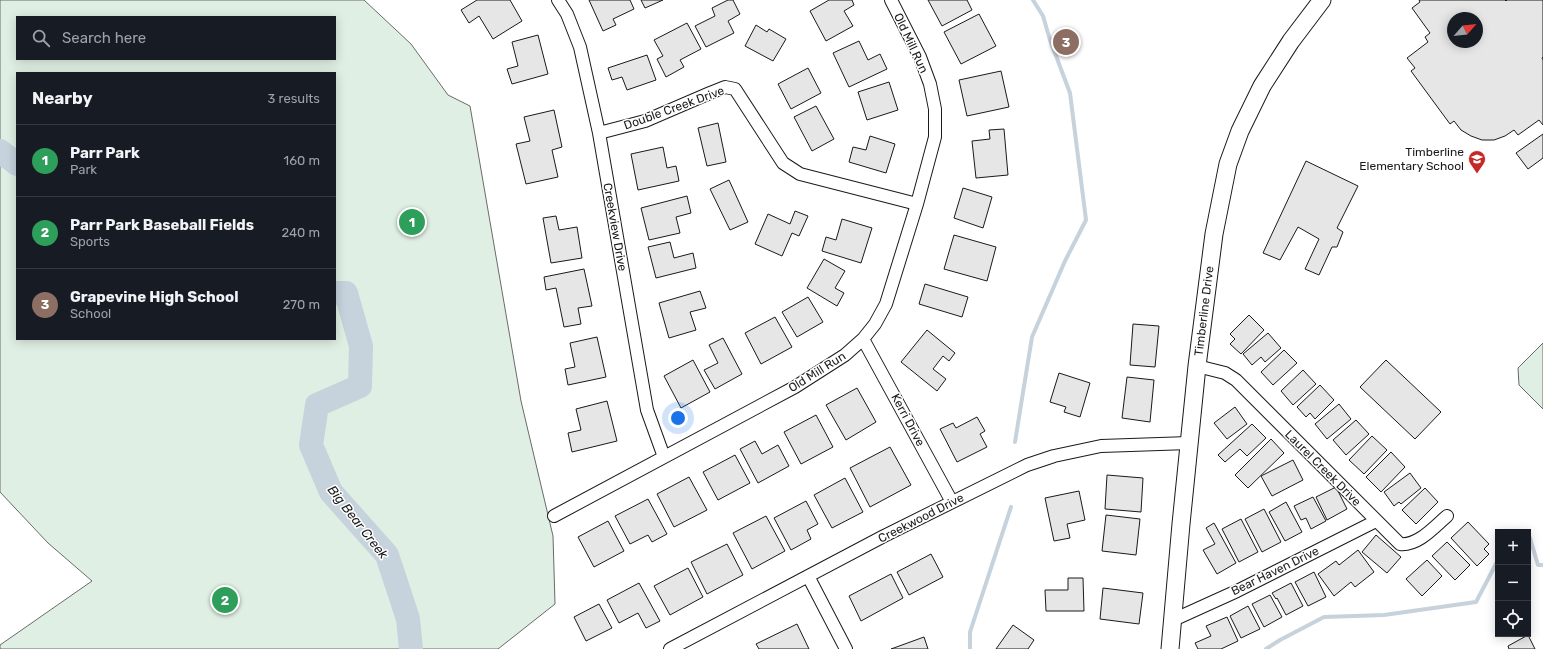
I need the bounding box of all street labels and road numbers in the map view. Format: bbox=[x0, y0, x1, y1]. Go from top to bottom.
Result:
street label: Old Mill Run bbox=[891, 11, 931, 75]
street label: Double Creek Drive bbox=[622, 83, 726, 133]
street label: Creekview Drive bbox=[600, 182, 630, 272]
street label: Timberline Drive bbox=[1192, 265, 1216, 357]
street label: Old Mill Run bbox=[786, 349, 848, 395]
street label: Kerri Drive bbox=[888, 391, 928, 449]
street label: Laurel Creek Drive bbox=[1282, 427, 1364, 509]
street label: Creekwood Drive bbox=[876, 490, 966, 546]
street label: Bear Haven Drive bbox=[1229, 544, 1321, 598]

